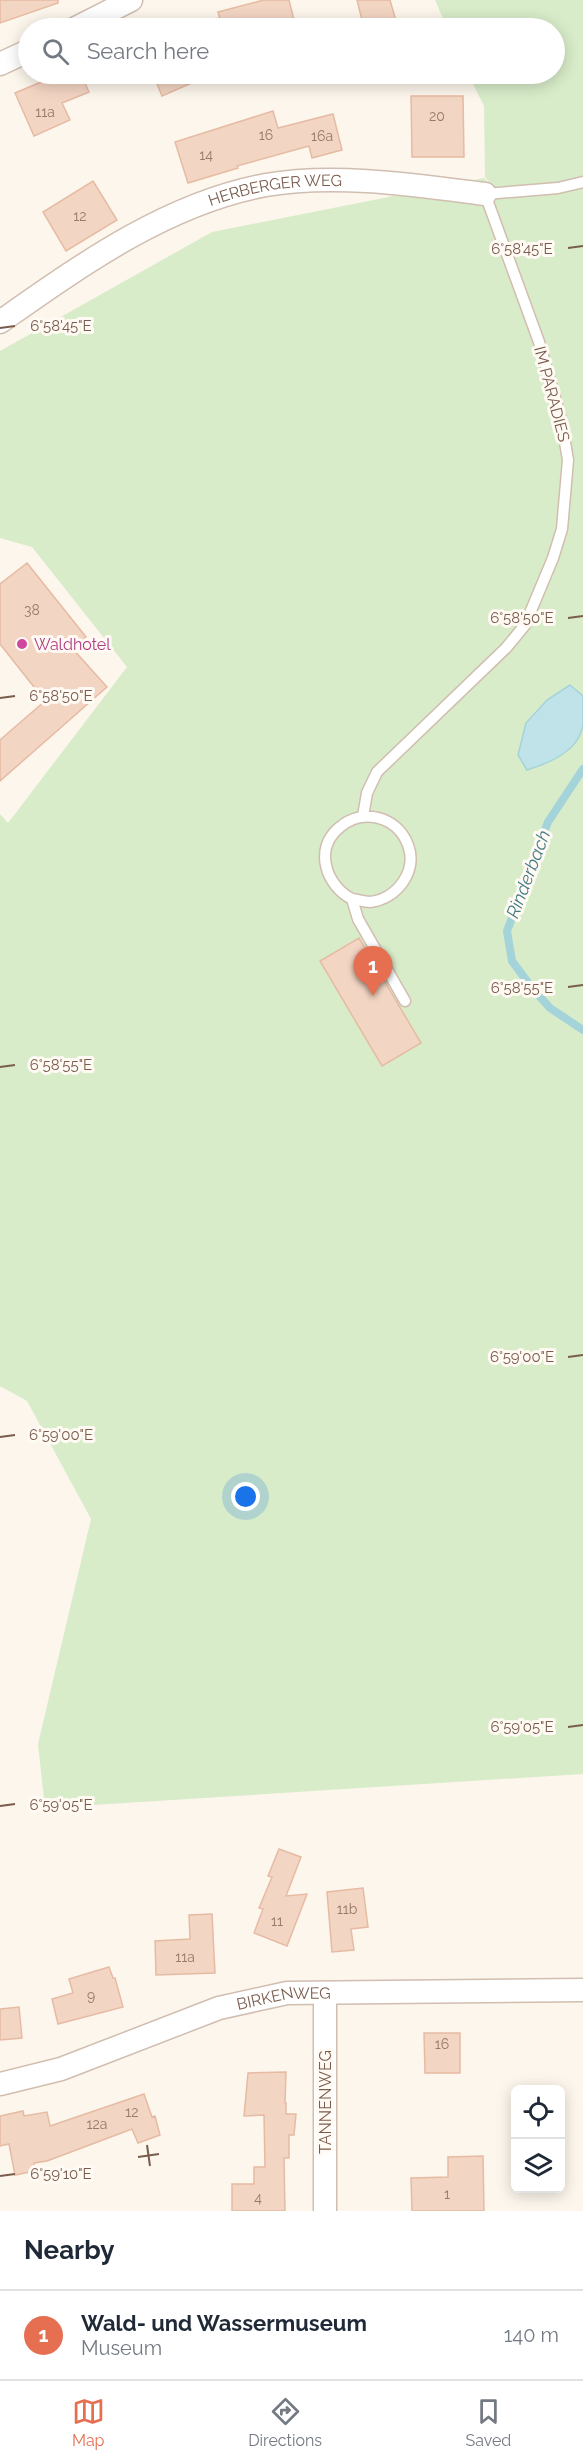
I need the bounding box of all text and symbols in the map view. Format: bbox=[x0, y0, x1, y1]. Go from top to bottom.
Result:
search box bbox=[18, 18, 565, 84]
icon: search bbox=[39, 35, 72, 68]
text: Search here bbox=[87, 38, 209, 64]
house number: 11a bbox=[35, 104, 55, 120]
house number: 20 bbox=[429, 108, 445, 124]
house number: 16 bbox=[259, 127, 273, 143]
house number: 16a bbox=[311, 128, 333, 144]
house number: 14 bbox=[199, 147, 213, 163]
street label: HERBERGER WEG bbox=[205, 170, 342, 210]
house number: 12 bbox=[73, 208, 87, 224]
text: 6°58'45"E bbox=[491, 240, 553, 258]
text: 6°58'45"E bbox=[30, 317, 92, 335]
street label: IM PARADIES bbox=[530, 344, 574, 444]
house number: 38 bbox=[24, 602, 40, 618]
text: 6°58'50"E bbox=[490, 609, 554, 627]
place label: Waldhotel bbox=[34, 635, 111, 654]
marker: Waldhotel bbox=[15, 637, 29, 651]
text: 6°58'50"E bbox=[29, 687, 93, 705]
water label: Rinderbach bbox=[502, 827, 554, 921]
pin: 1 bbox=[354, 946, 392, 996]
text: 6°58'55"E bbox=[491, 979, 553, 997]
text: 6°58'55"E bbox=[30, 1056, 92, 1074]
text: 6°59'00"E bbox=[490, 1348, 554, 1366]
text: 6°59'00"E bbox=[29, 1426, 93, 1444]
your location bbox=[231, 1482, 260, 1511]
text: 6°59'05"E bbox=[490, 1718, 554, 1736]
text: 6°59'05"E bbox=[29, 1796, 93, 1814]
house number: 11b bbox=[337, 1901, 358, 1917]
house number: 11 bbox=[271, 1913, 283, 1929]
house number: 11a bbox=[175, 1949, 195, 1965]
street label: BIRKENWEG bbox=[235, 1982, 331, 2013]
house number: 9 bbox=[87, 1988, 95, 2004]
house number: 16 bbox=[435, 2036, 449, 2052]
street label: TANNENWEG bbox=[316, 2050, 335, 2154]
map controls bbox=[511, 2085, 565, 2193]
button: locate bbox=[511, 2085, 565, 2139]
house number: 12 bbox=[125, 2104, 139, 2120]
house number: 12a bbox=[87, 2116, 107, 2132]
button: layers bbox=[511, 2139, 565, 2193]
text: 6°59'10"E bbox=[30, 2165, 92, 2183]
house number: 1 bbox=[444, 2186, 450, 2202]
house number: 4 bbox=[254, 2190, 262, 2206]
text: Nearby bbox=[24, 2235, 114, 2265]
text: Wald- und Wassermuseum bbox=[81, 2310, 367, 2336]
text: 1 bbox=[39, 2323, 48, 2347]
text: 140 m bbox=[504, 2323, 559, 2347]
text: Museum bbox=[81, 2336, 162, 2360]
tab: Map bbox=[72, 2395, 105, 2450]
tab: Directions bbox=[248, 2395, 322, 2450]
tab: Saved bbox=[465, 2395, 511, 2450]

